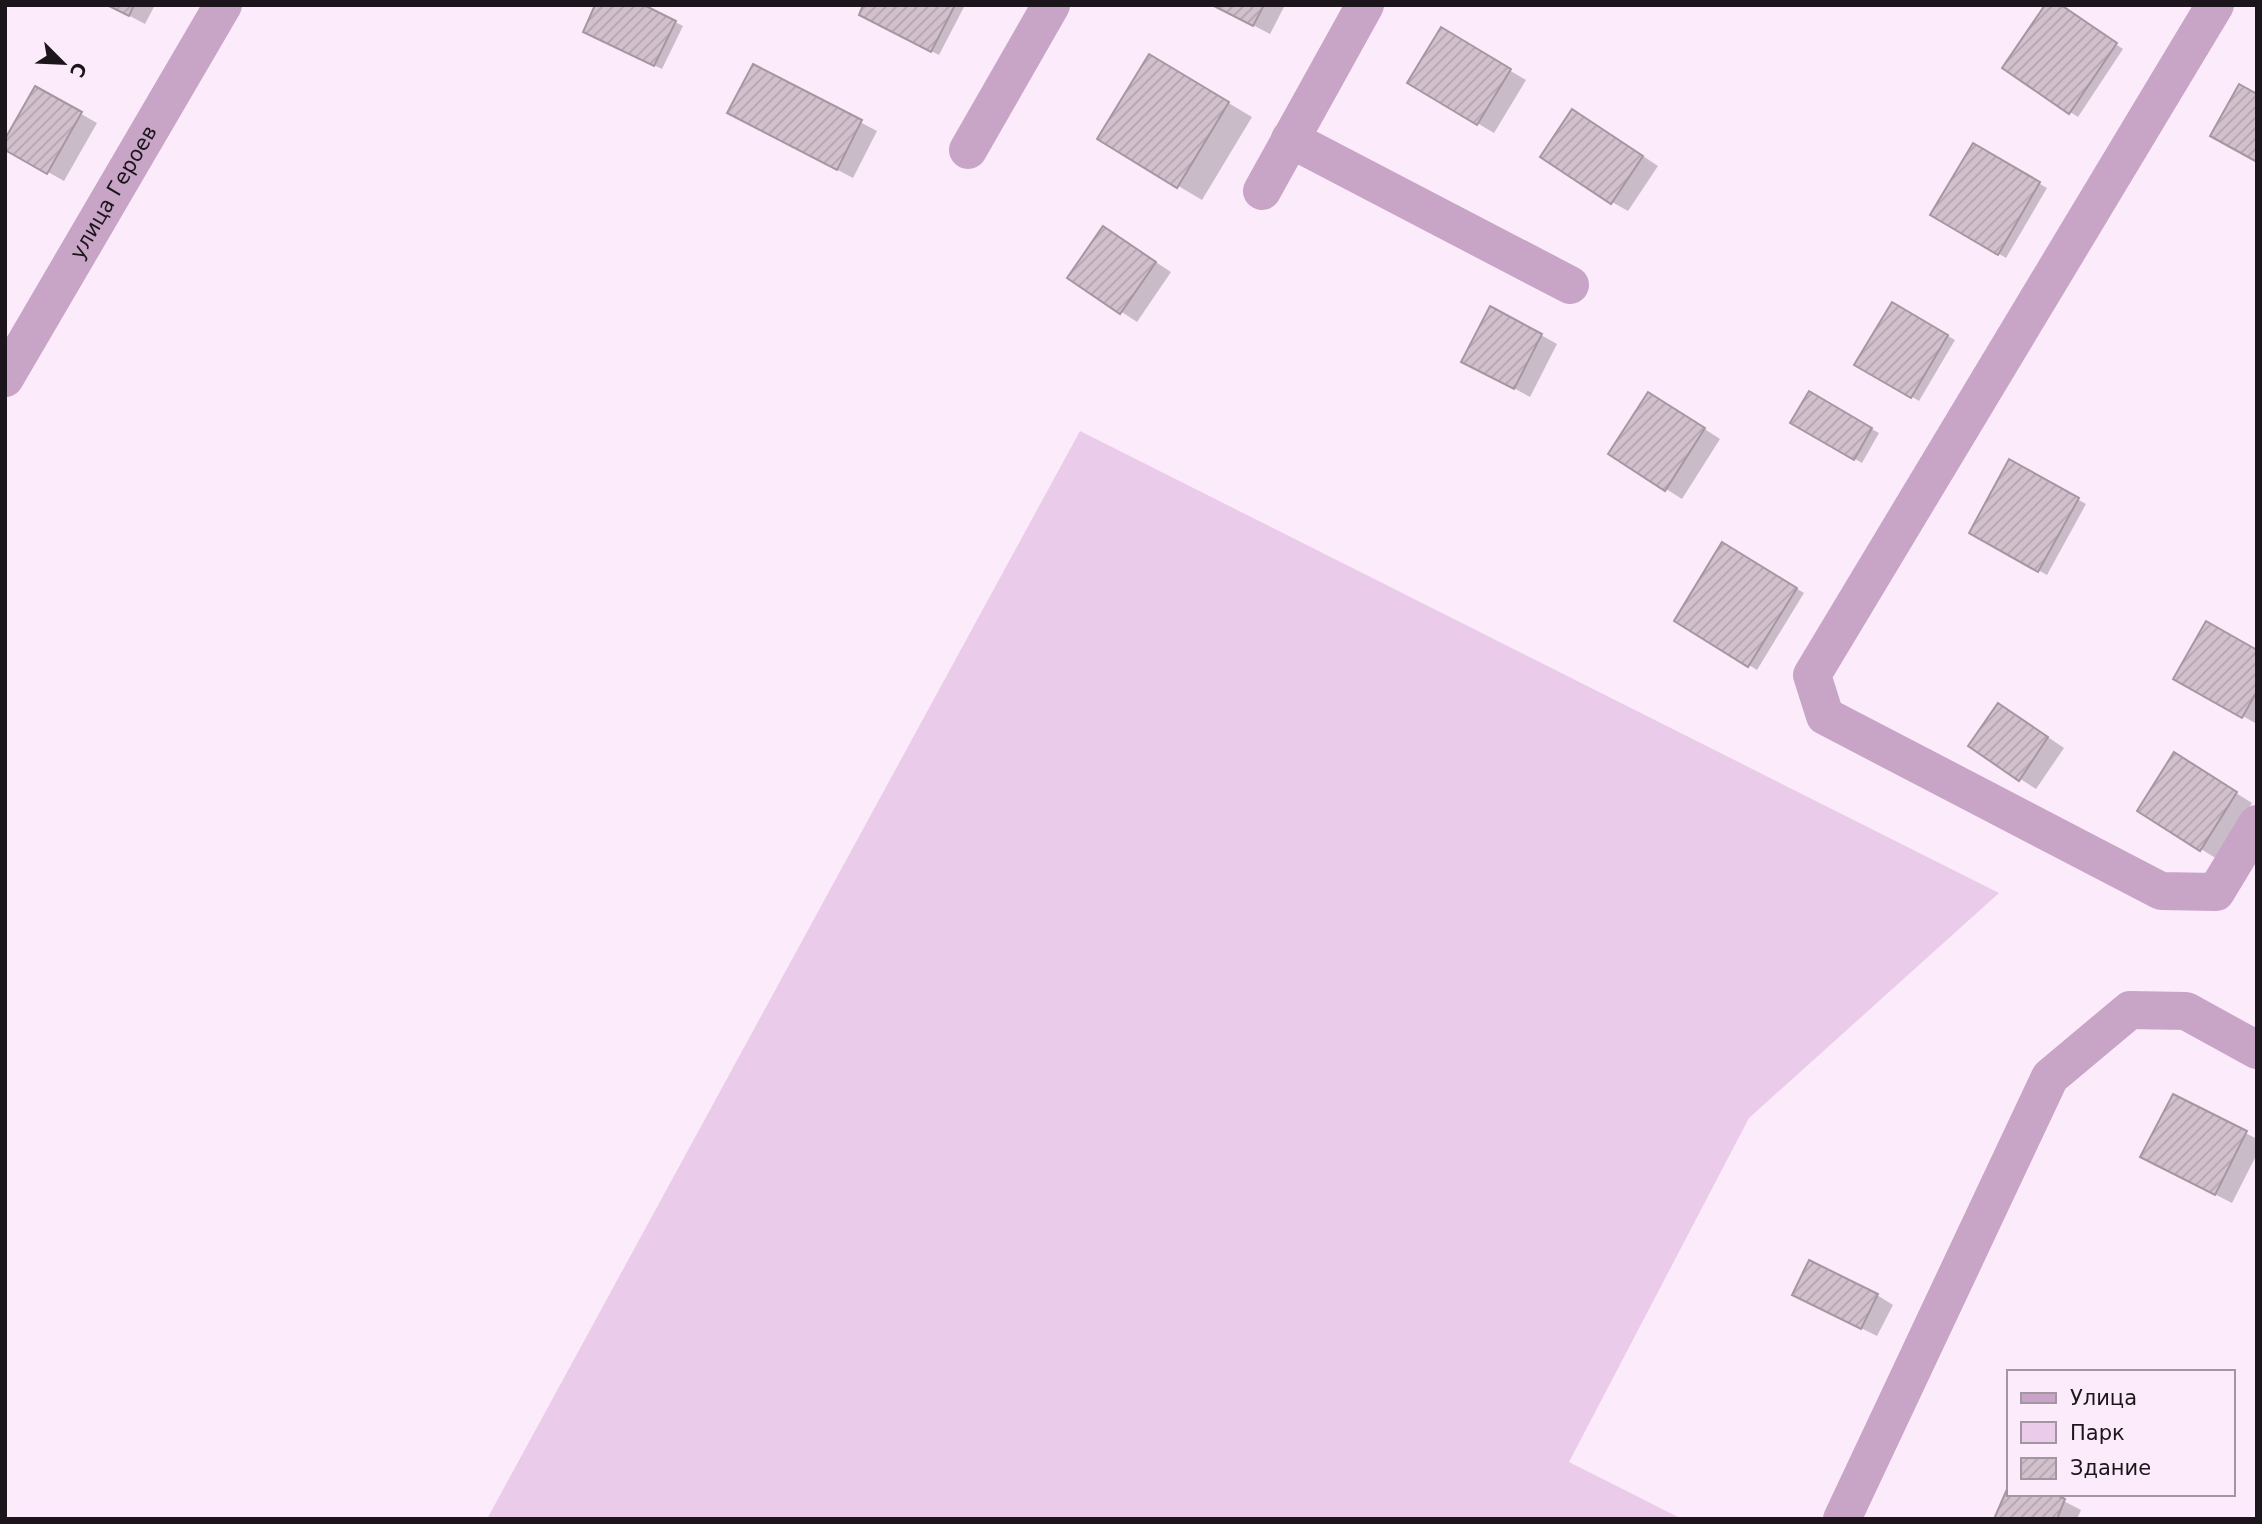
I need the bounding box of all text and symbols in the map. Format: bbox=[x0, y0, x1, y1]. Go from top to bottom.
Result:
north arrow bbox=[28, 28, 98, 98]
text: С bbox=[66, 59, 91, 81]
street label: улица Героев bbox=[65, 121, 162, 263]
legend bbox=[2007, 1370, 2234, 1496]
text: Улица bbox=[2070, 1386, 2137, 1410]
text: Парк bbox=[2070, 1421, 2125, 1445]
text: Здание bbox=[2070, 1456, 2151, 1480]

